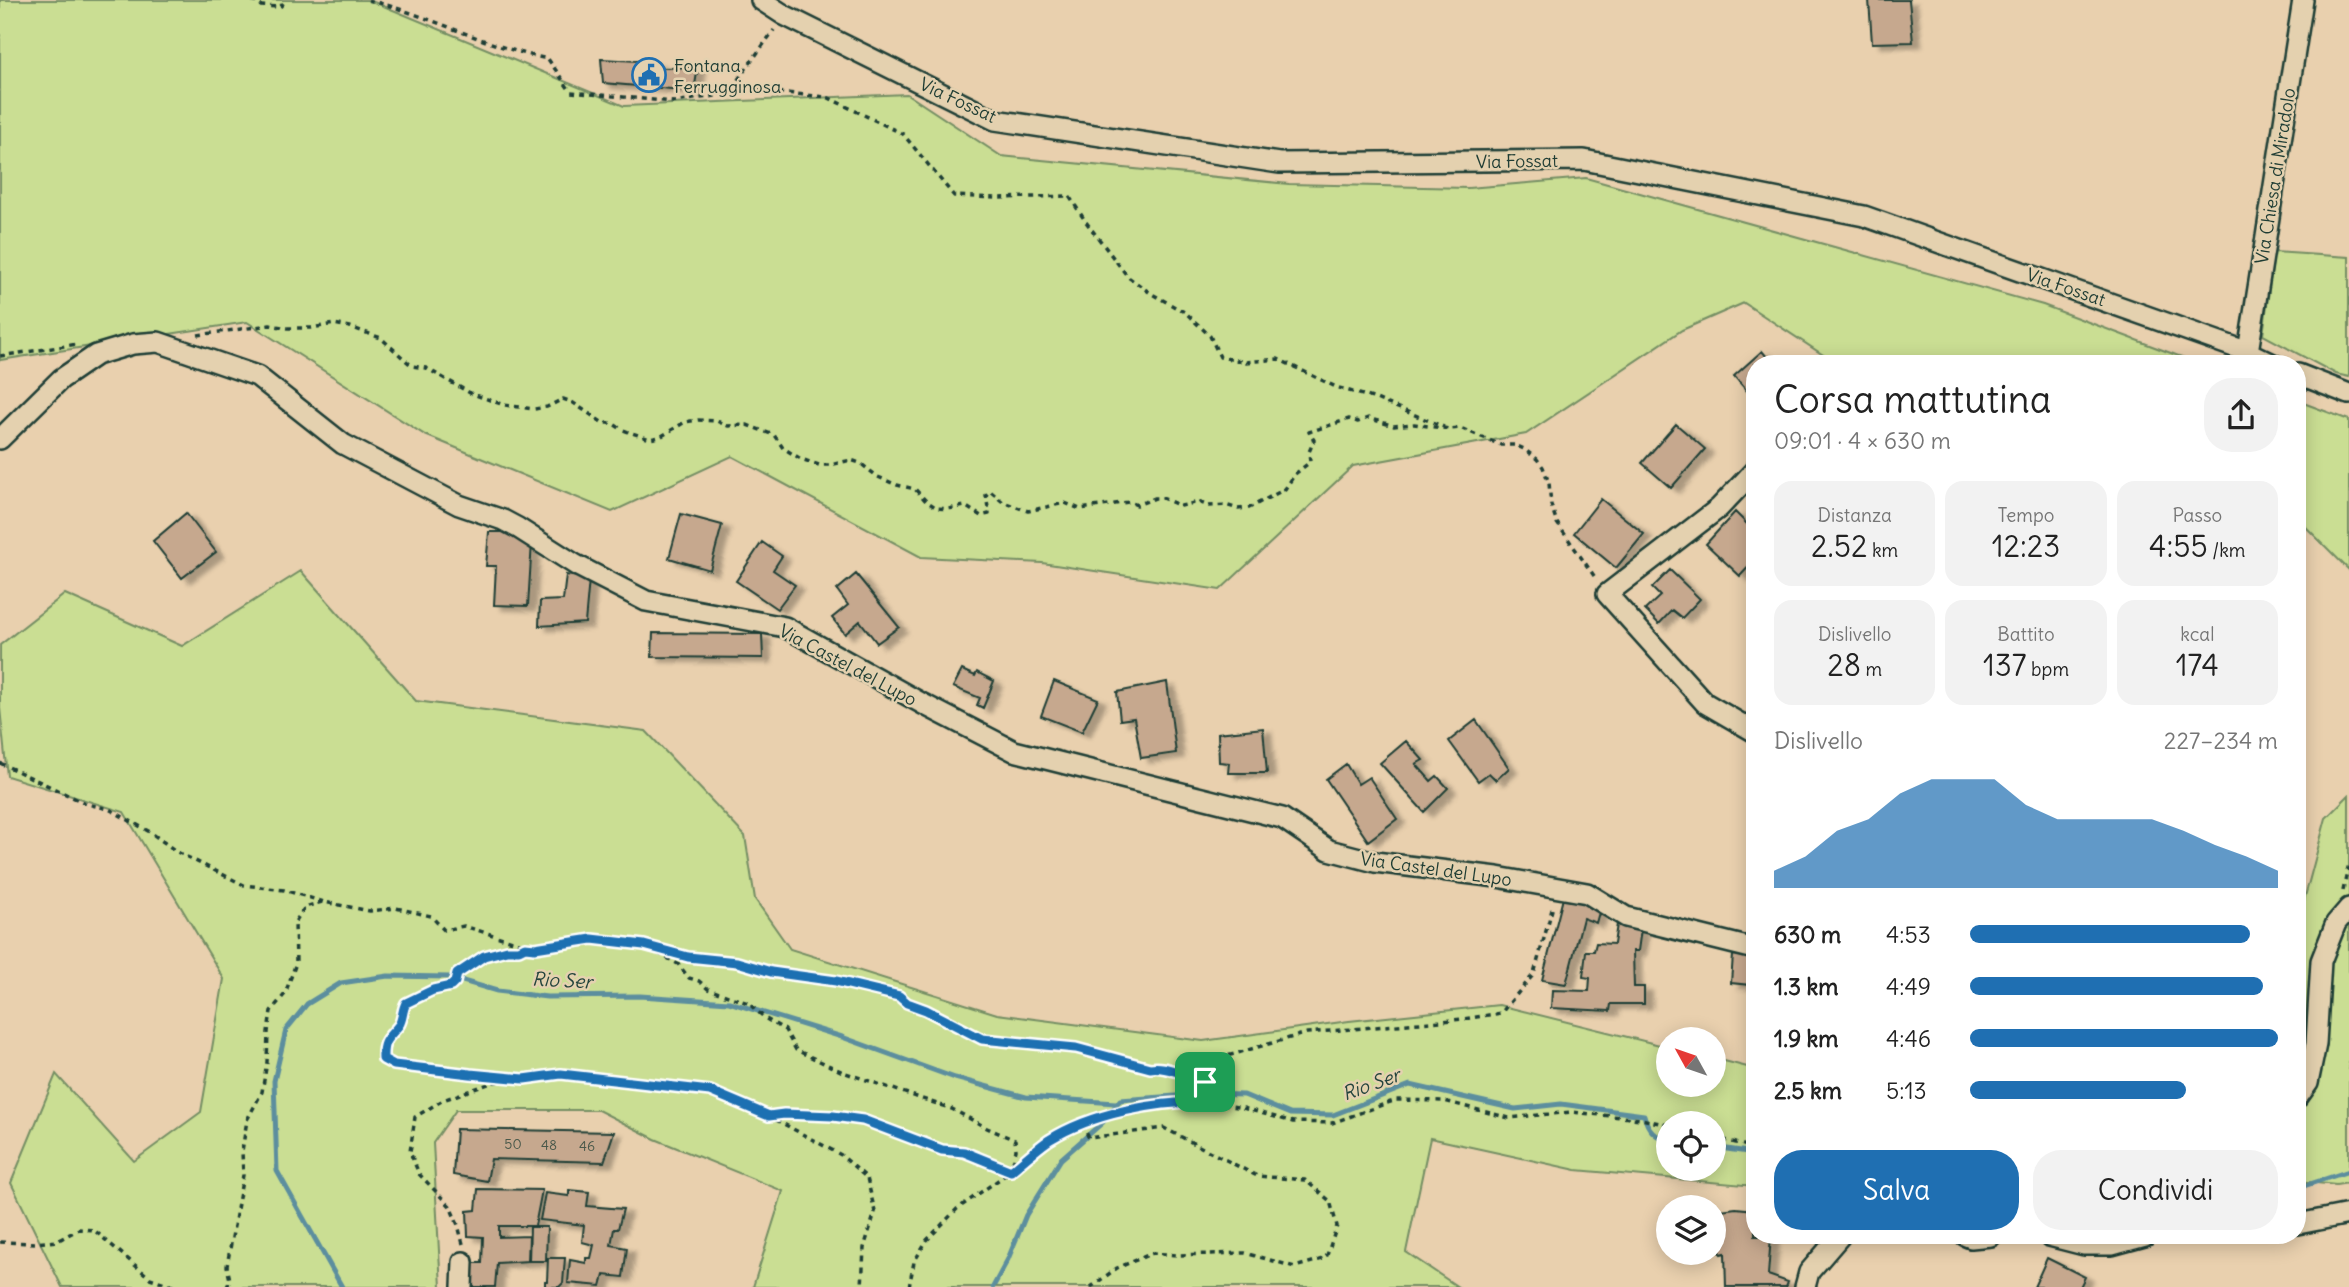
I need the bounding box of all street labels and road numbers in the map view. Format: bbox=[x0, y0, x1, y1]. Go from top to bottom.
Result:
street label: Via Fossat bbox=[916, 72, 1000, 128]
street label: Via Chiesa di Miradolo bbox=[2250, 86, 2300, 266]
street label: Via Fossat bbox=[1476, 149, 1558, 173]
street label: Via Fossat bbox=[2023, 263, 2109, 311]
street label: Via Castel del Lupo bbox=[775, 619, 921, 711]
street label: Via Castel del Lupo bbox=[1359, 847, 1513, 891]

